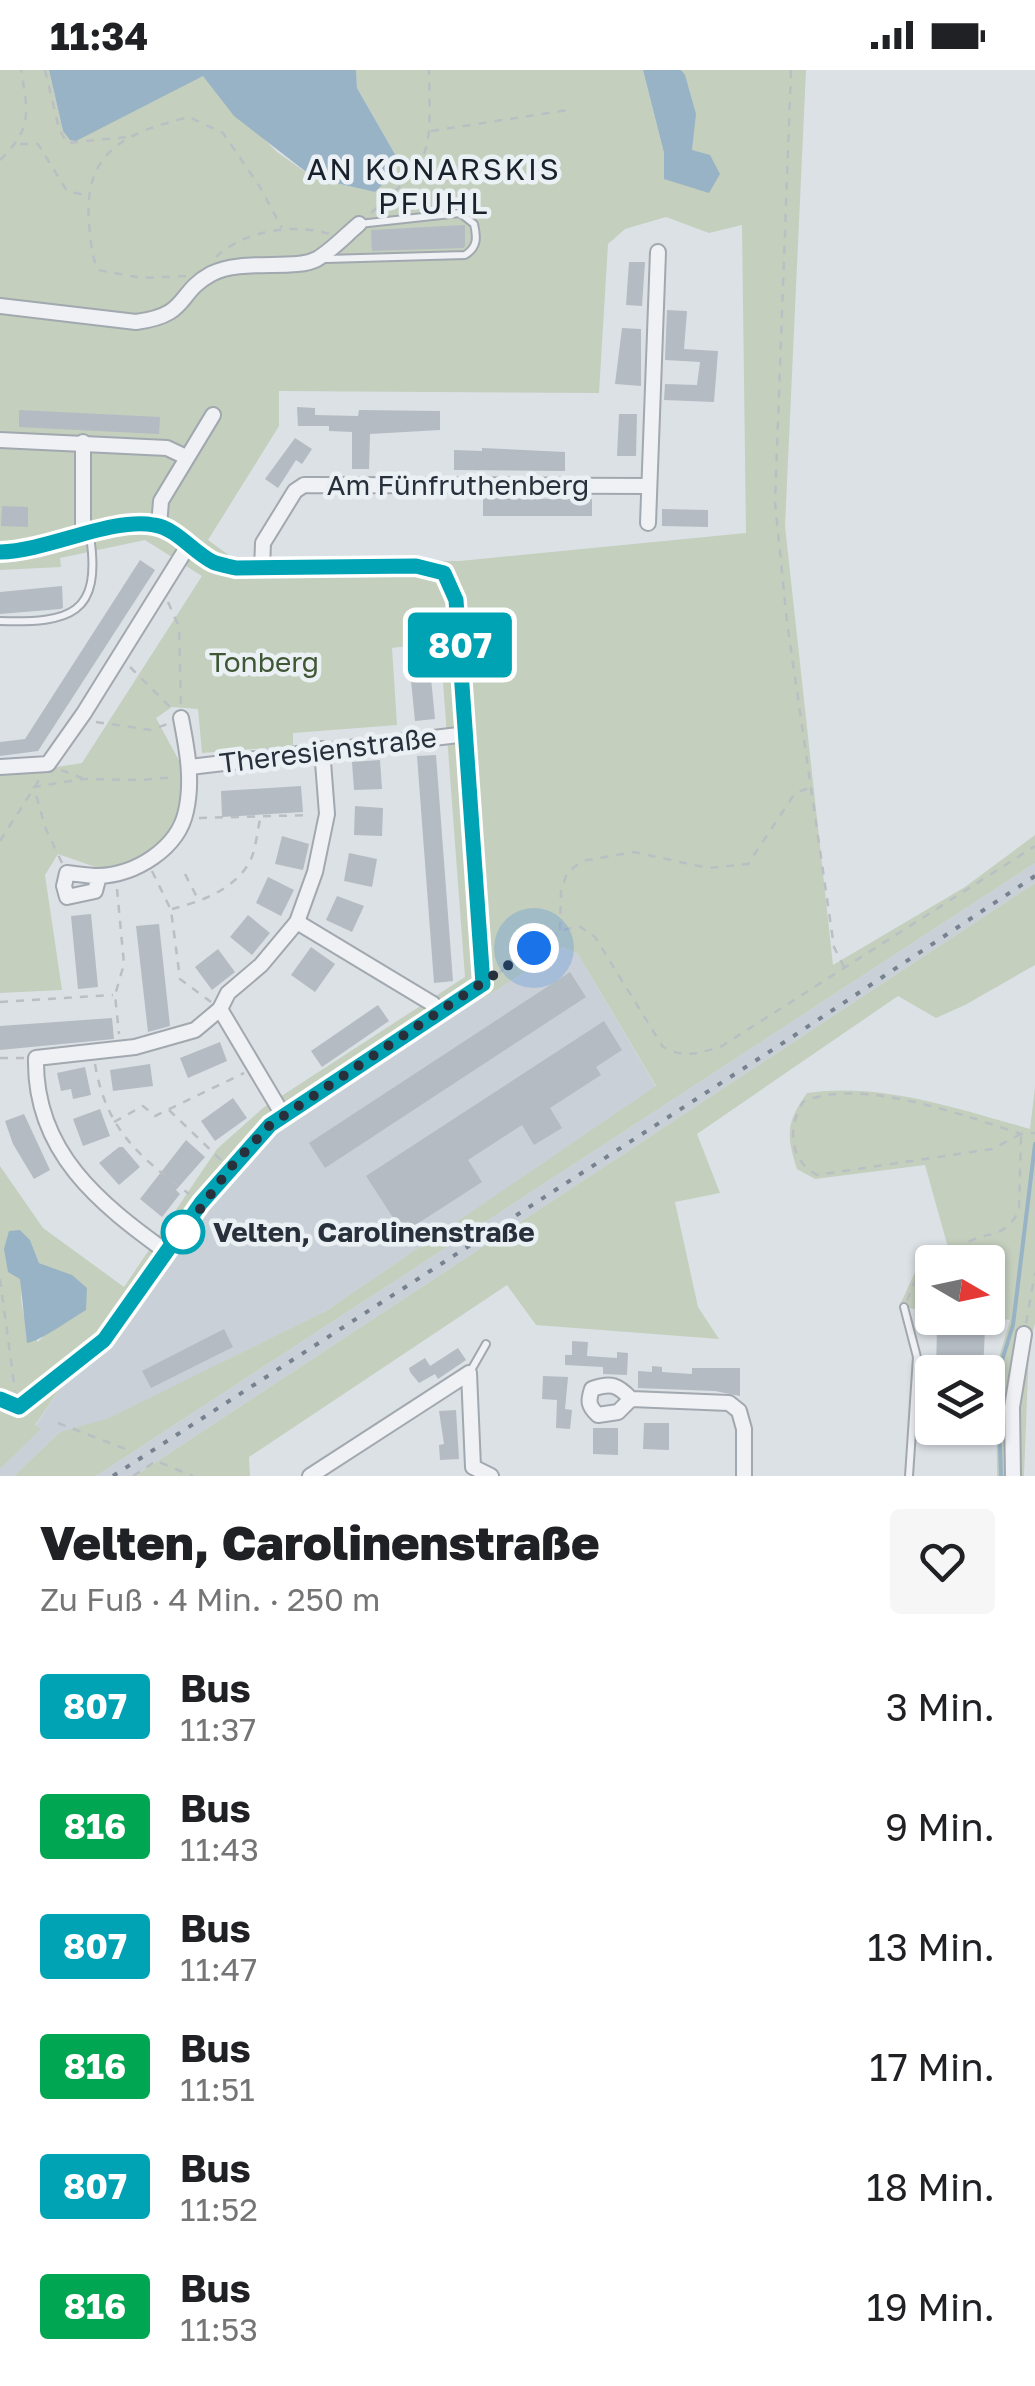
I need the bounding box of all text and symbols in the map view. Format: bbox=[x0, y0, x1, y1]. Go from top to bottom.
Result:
text: 11:34 bbox=[50, 13, 148, 58]
district label: AN KONARSKIS PFUHL bbox=[307, 151, 561, 221]
street label: Am Fünfruthenberg bbox=[327, 468, 589, 501]
line badge: 807 bbox=[402, 612, 518, 678]
text: 807 bbox=[428, 624, 492, 666]
park label: Tonberg bbox=[209, 645, 319, 678]
street label: Theresienstraße bbox=[217, 720, 438, 779]
your location bbox=[509, 923, 559, 973]
marker: Velten, Carolinenstraße bbox=[162, 1211, 204, 1253]
place label: Velten, Carolinenstraße bbox=[213, 1215, 535, 1248]
north arrow bbox=[915, 1245, 1005, 1335]
map controls bbox=[915, 1245, 1005, 1445]
button: layers bbox=[915, 1355, 1005, 1445]
button: heart bbox=[890, 1509, 995, 1614]
text: Velten, Carolinenstraße bbox=[40, 1513, 600, 1571]
text: Zu Fuß · 4 Min. · 250 m bbox=[40, 1580, 380, 1618]
text: Bus bbox=[180, 1665, 251, 1710]
text: 3 Min. bbox=[886, 1684, 995, 1729]
text: 807 bbox=[63, 1685, 127, 1727]
text: 11:37 bbox=[180, 1710, 256, 1748]
text: Bus bbox=[180, 1785, 251, 1830]
text: 9 Min. bbox=[885, 1804, 995, 1849]
text: 816 bbox=[64, 1805, 126, 1847]
text: 11:43 bbox=[180, 1830, 259, 1868]
text: Bus bbox=[180, 1905, 251, 1950]
text: 13 Min. bbox=[867, 1924, 995, 1969]
text: 807 bbox=[63, 1925, 127, 1967]
text: 11:47 bbox=[180, 1950, 257, 1988]
text: Bus bbox=[180, 2025, 251, 2070]
text: 17 Min. bbox=[869, 2044, 995, 2089]
text: 816 bbox=[64, 2045, 126, 2087]
text: 11:51 bbox=[180, 2070, 255, 2108]
text: Bus bbox=[180, 2145, 251, 2190]
text: 18 Min. bbox=[866, 2164, 995, 2209]
text: 807 bbox=[63, 2165, 127, 2207]
text: 11:52 bbox=[180, 2190, 258, 2228]
text: Bus bbox=[180, 2265, 251, 2310]
text: 19 Min. bbox=[866, 2284, 995, 2329]
text: 816 bbox=[64, 2285, 126, 2327]
text: 11:53 bbox=[180, 2310, 258, 2348]

